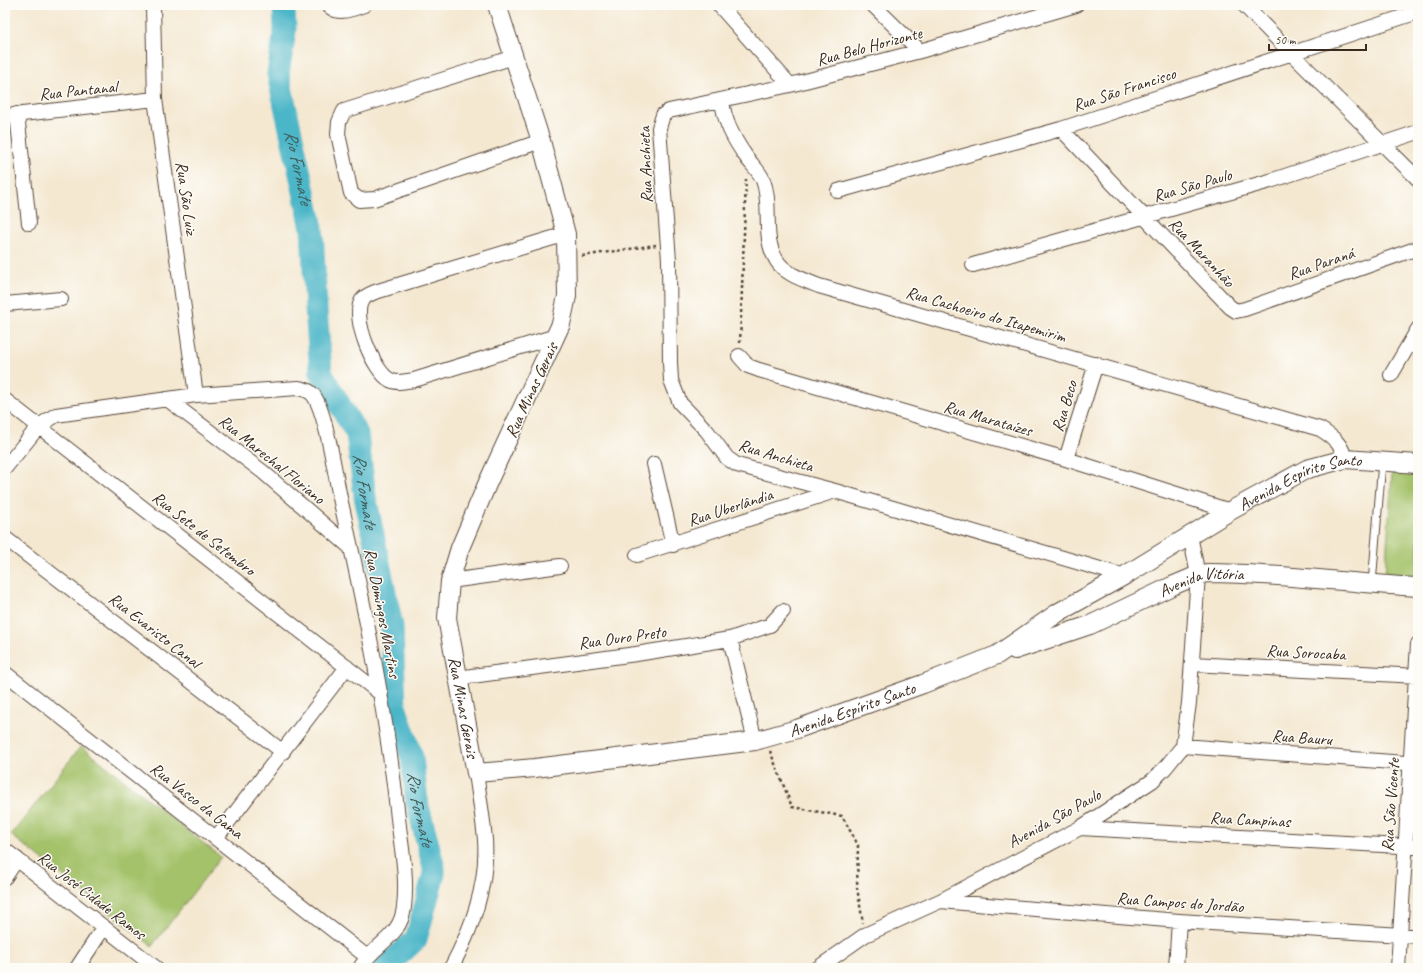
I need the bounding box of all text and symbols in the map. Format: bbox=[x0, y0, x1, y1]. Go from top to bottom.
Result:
street label: Rua Belo Horizonte bbox=[814, 22, 925, 71]
scale bar bbox=[1269, 26, 1366, 52]
text: 50 m bbox=[1275, 32, 1297, 48]
street label: Rua São Francisco bbox=[1070, 63, 1179, 116]
street label: Rua Pantanal bbox=[38, 76, 121, 105]
street label: Rua Anchieta bbox=[634, 125, 657, 204]
water label: Rio Formate bbox=[280, 128, 318, 209]
street label: Rua São Luiz bbox=[171, 160, 202, 238]
street label: Rua São Paulo bbox=[1150, 164, 1235, 207]
street label: Rua Maranhão bbox=[1164, 213, 1240, 292]
street label: Rua Paraná bbox=[1285, 242, 1358, 285]
street label: Rua Cachoeiro do Itapemirim bbox=[903, 282, 1069, 347]
street label: Rua Minas Gerais bbox=[500, 337, 564, 441]
street label: Rua Beco bbox=[1047, 377, 1082, 434]
street label: Rua Marataízes bbox=[941, 396, 1036, 441]
street label: Rua Marechal Floriano bbox=[214, 410, 330, 509]
street label: Rua Anchieta bbox=[736, 434, 817, 477]
street label: Avenida Espírito Santo bbox=[1235, 449, 1363, 515]
water label: Rio Formate bbox=[349, 452, 383, 533]
street label: Rua Uberlândia bbox=[685, 484, 776, 531]
street label: Rua Sete de Setembro bbox=[148, 487, 261, 581]
street label: Rua Domingos Martins bbox=[360, 547, 406, 681]
street label: Avenida Vitória bbox=[1155, 563, 1245, 602]
street label: Rua Evaristo Canal bbox=[104, 588, 207, 675]
street label: Rua Ouro Preto bbox=[577, 621, 668, 654]
street label: Rua Sorocaba bbox=[1266, 640, 1348, 665]
street label: Rua Minas Gerais bbox=[443, 655, 483, 762]
street label: Avenida Espírito Santo bbox=[787, 677, 919, 742]
street label: Rua Bauru bbox=[1271, 725, 1334, 750]
street label: Rua São Vicente bbox=[1377, 756, 1404, 852]
street label: Rua Vasco da Gama bbox=[146, 758, 249, 844]
water label: Rio Formate bbox=[403, 771, 440, 851]
street label: Avenida São Paulo bbox=[1004, 784, 1105, 853]
street label: Rua Campinas bbox=[1209, 807, 1293, 832]
street label: Rua José Cidade Ramos bbox=[34, 847, 152, 945]
street label: Rua Campos do Jordão bbox=[1116, 888, 1245, 917]

